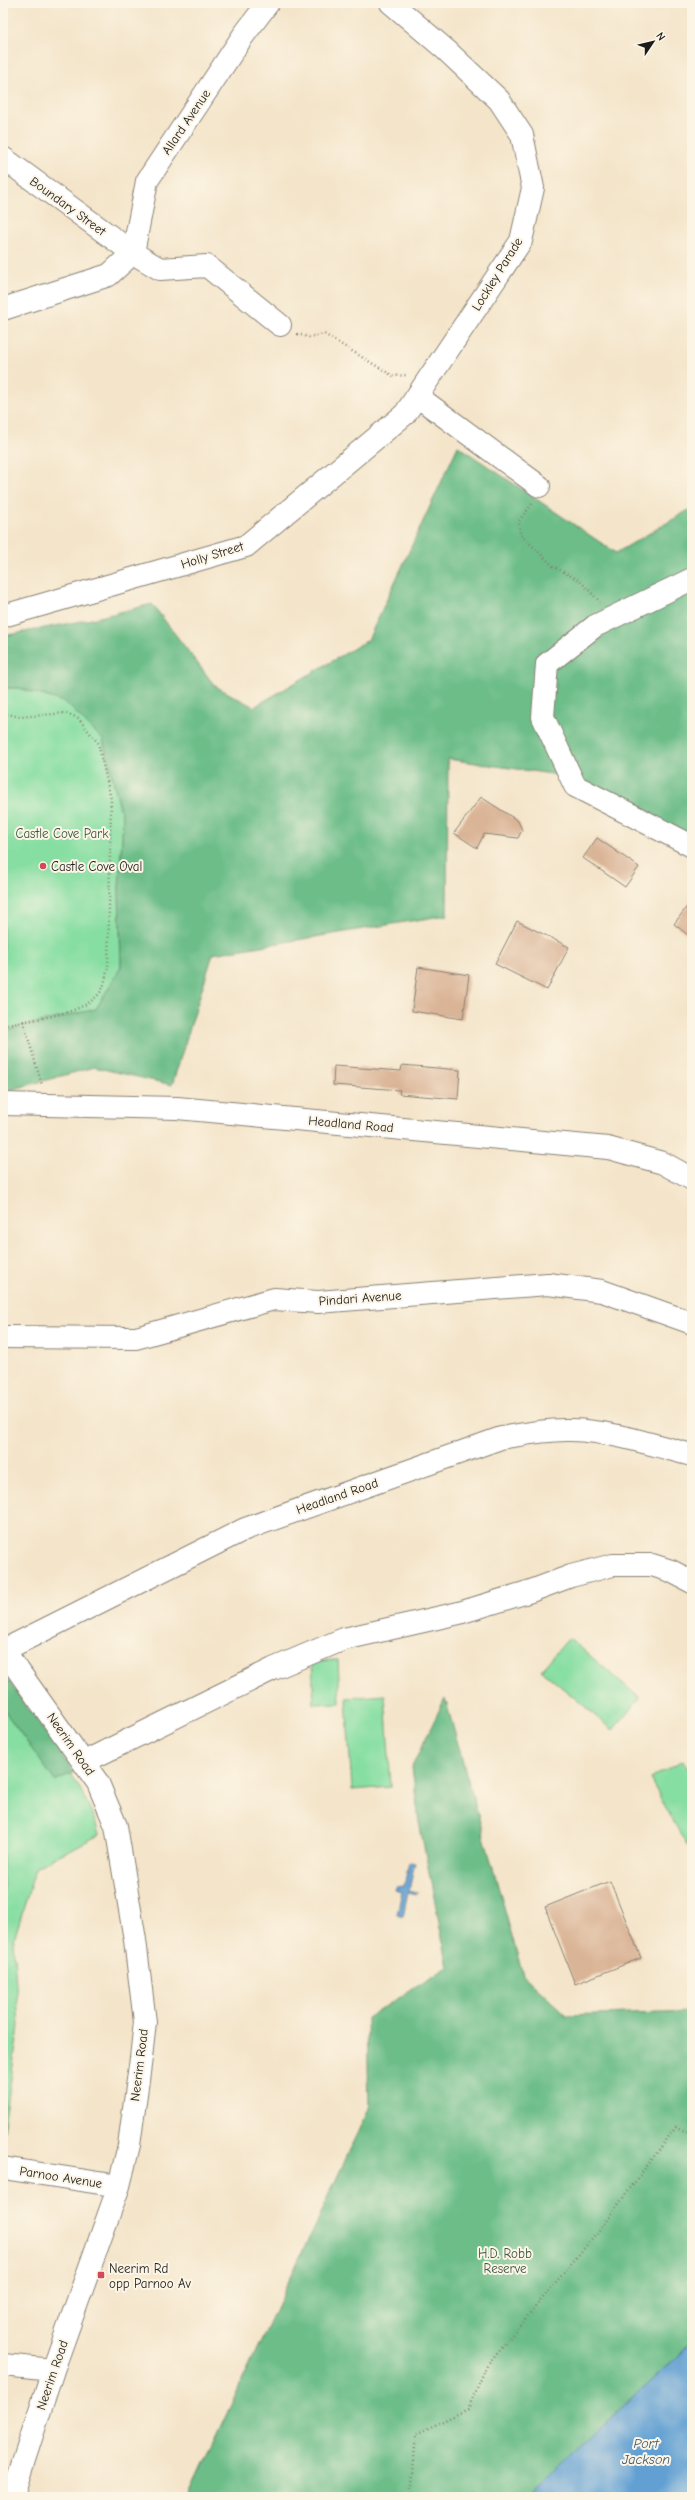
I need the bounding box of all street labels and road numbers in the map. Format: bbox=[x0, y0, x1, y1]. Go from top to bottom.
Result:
street label: Allard Avenue bbox=[159, 86, 214, 158]
street label: Boundary Street bbox=[27, 173, 110, 239]
street label: Lockley Parade bbox=[468, 234, 526, 313]
street label: Holly Street bbox=[179, 538, 246, 572]
street label: Headland Road bbox=[308, 1113, 394, 1135]
street label: Pindari Avenue bbox=[318, 1288, 402, 1308]
street label: Headland Road bbox=[294, 1475, 380, 1517]
street label: Neerim Road bbox=[44, 1710, 98, 1778]
street label: Neerim Road bbox=[127, 2028, 151, 2102]
street label: Parnoo Avenue bbox=[19, 2163, 104, 2191]
street label: Neerim Road bbox=[33, 2338, 71, 2412]

